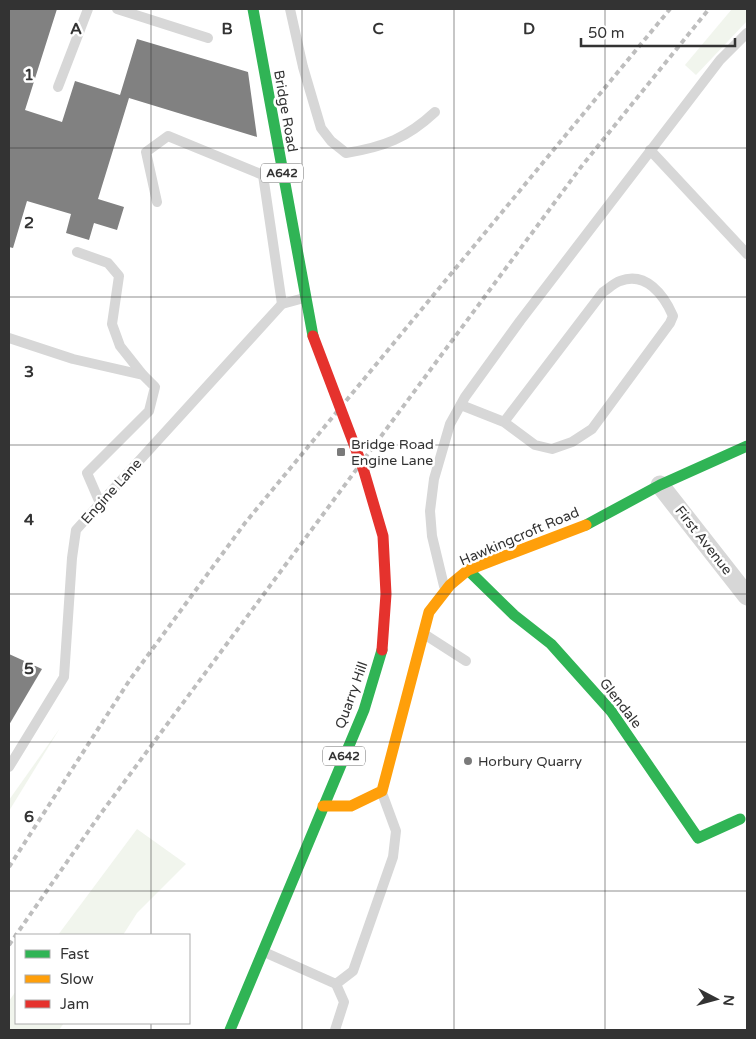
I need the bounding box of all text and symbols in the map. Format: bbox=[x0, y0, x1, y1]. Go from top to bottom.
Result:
scale bar bbox=[581, 15, 735, 47]
text: A bbox=[70, 19, 82, 39]
text: B bbox=[221, 19, 233, 39]
text: C bbox=[372, 19, 384, 39]
text: D bbox=[523, 19, 535, 39]
text: 50 m bbox=[588, 24, 625, 42]
text: 1 bbox=[24, 65, 34, 85]
street label: Bridge Road bbox=[270, 69, 301, 153]
road number: A642 bbox=[261, 164, 303, 182]
text: 2 bbox=[24, 213, 34, 233]
text: 3 bbox=[24, 362, 34, 382]
place label: Bridge Road Engine Lane bbox=[351, 436, 434, 469]
marker: Bridge Road Engine Lane bbox=[335, 446, 347, 458]
street label: Engine Lane bbox=[78, 455, 145, 528]
street label: First Avenue bbox=[671, 502, 736, 578]
street label: Hawkingcroft Road bbox=[457, 504, 582, 569]
text: 4 bbox=[24, 510, 34, 530]
text: 5 bbox=[24, 659, 34, 679]
street label: Quarry Hill bbox=[331, 659, 372, 731]
street label: Glendale bbox=[596, 675, 645, 732]
road number: A642 bbox=[323, 746, 365, 766]
place label: Horbury Quarry bbox=[478, 753, 583, 770]
marker: Horbury Quarry bbox=[462, 755, 474, 767]
text: 6 bbox=[24, 807, 34, 827]
legend bbox=[15, 934, 190, 1024]
text: Fast bbox=[60, 945, 90, 963]
text: Slow bbox=[60, 970, 94, 988]
north arrow bbox=[691, 974, 741, 1024]
text: N bbox=[719, 994, 737, 1007]
text: Jam bbox=[60, 995, 89, 1013]

